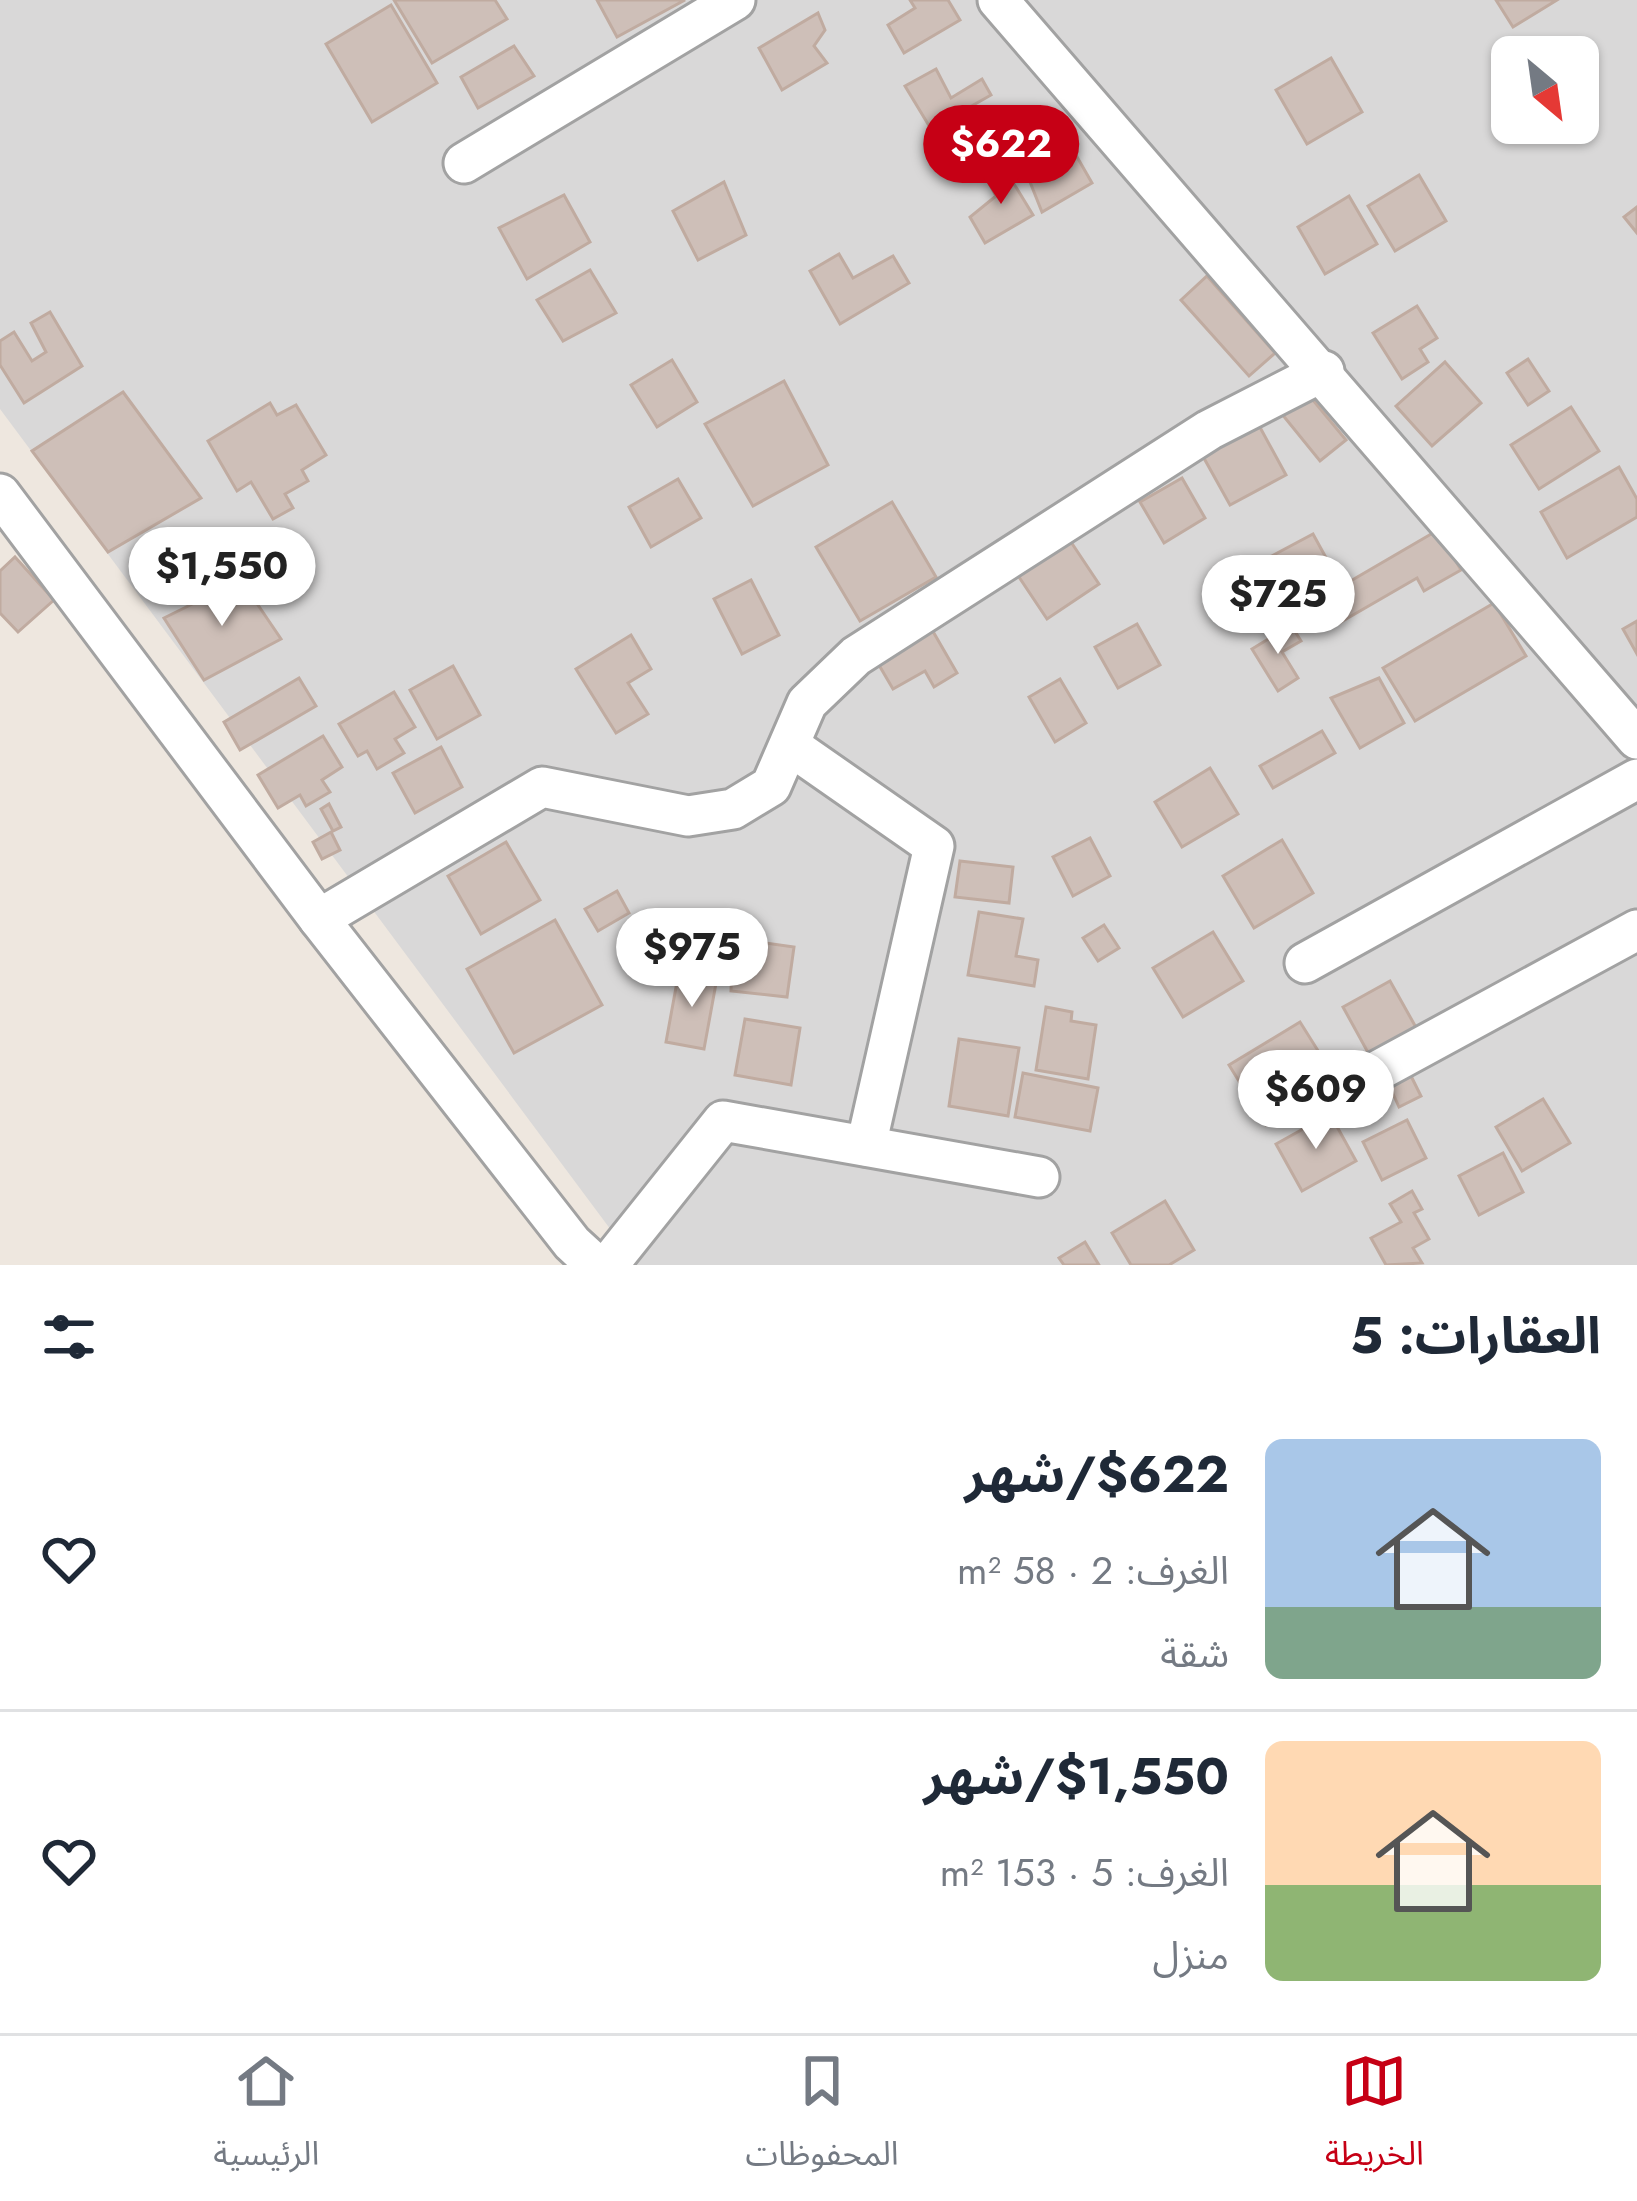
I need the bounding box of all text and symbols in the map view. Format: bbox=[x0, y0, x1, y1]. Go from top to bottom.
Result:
north arrow bbox=[1491, 36, 1599, 144]
map controls bbox=[1491, 36, 1599, 144]
pin: $622 bbox=[930, 105, 1072, 207]
text: $622 bbox=[950, 115, 1052, 172]
pin: $1,550 bbox=[124, 527, 320, 629]
text: $1,550 bbox=[156, 537, 288, 594]
pin: $725 bbox=[1207, 555, 1349, 657]
text: $725 bbox=[1229, 565, 1327, 622]
pin: $975 bbox=[621, 908, 763, 1010]
text: $975 bbox=[643, 918, 741, 975]
pin: $609 bbox=[1245, 1050, 1387, 1152]
text: $609 bbox=[1265, 1060, 1367, 1117]
text: العقارات: 5 bbox=[1350, 1298, 1601, 1372]
icon: filters bbox=[36, 1304, 102, 1370]
text: $622/شهر bbox=[965, 1437, 1229, 1511]
icon: home bbox=[1361, 1487, 1505, 1631]
icon: heart bbox=[36, 1526, 102, 1592]
text: الغرف: 2 · 58 m² bbox=[957, 1542, 1229, 1599]
text: شقة bbox=[1160, 1625, 1229, 1682]
text: $1,550/شهر bbox=[924, 1739, 1229, 1813]
icon: home bbox=[1361, 1789, 1505, 1933]
icon: heart bbox=[36, 1828, 102, 1894]
text: الغرف: 5 · 153 m² bbox=[940, 1844, 1229, 1901]
text: منزل bbox=[1153, 1927, 1229, 1984]
tab: الرئيسية bbox=[213, 2048, 319, 2189]
tab: المحفوظات bbox=[746, 2048, 899, 2189]
tab: الخريطة bbox=[1325, 2048, 1424, 2189]

